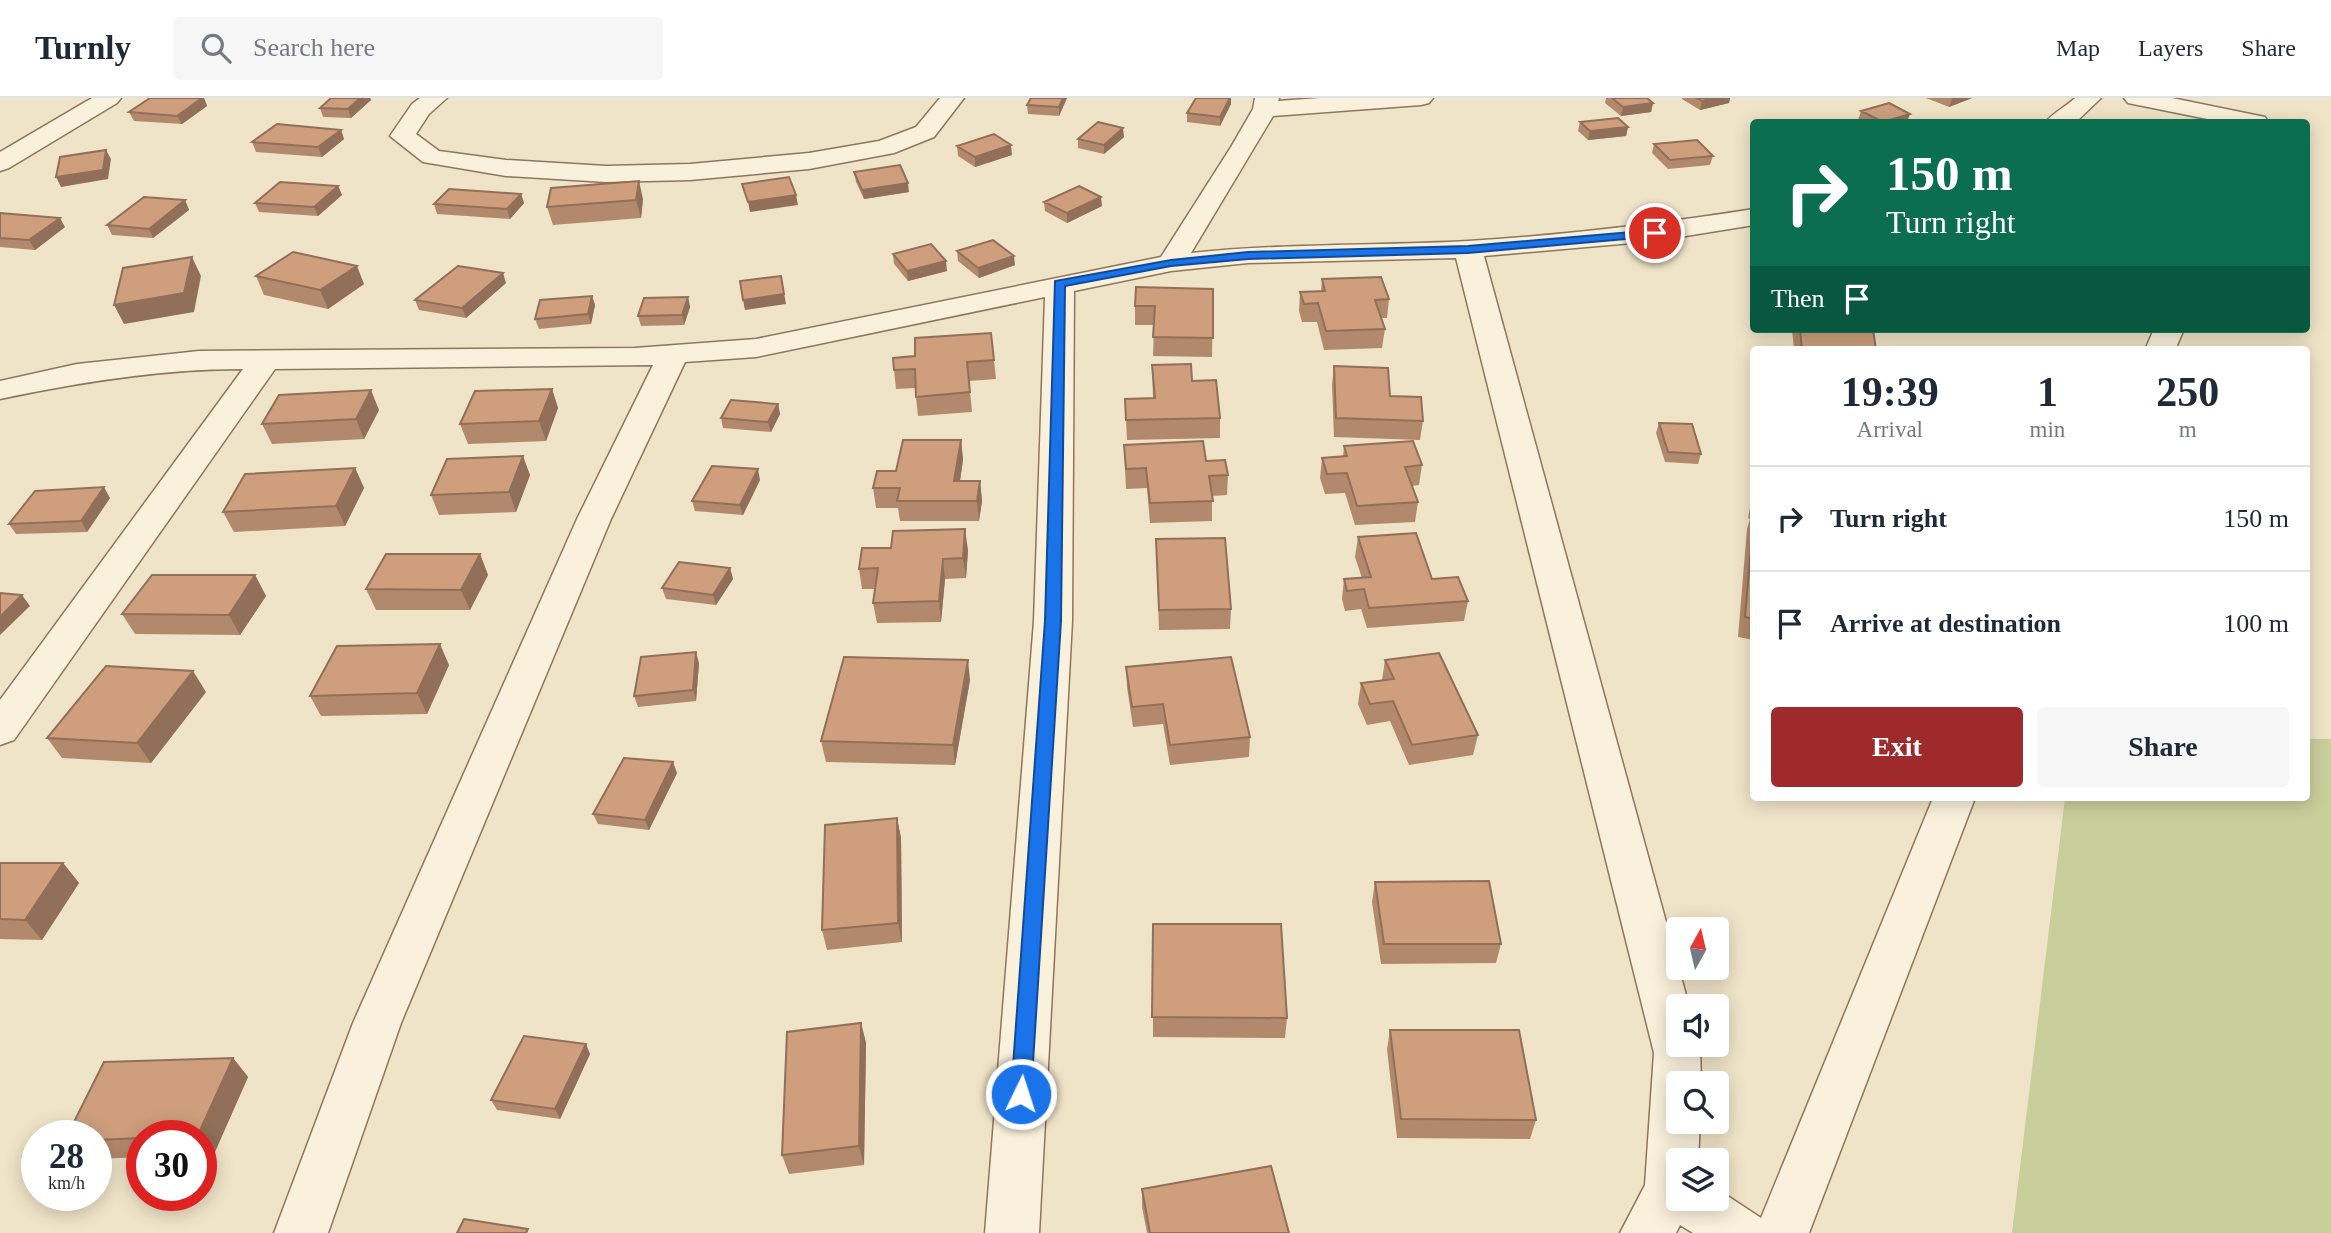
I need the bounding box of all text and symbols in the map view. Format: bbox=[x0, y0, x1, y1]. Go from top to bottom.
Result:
search box bbox=[173, 17, 663, 80]
icon: search bbox=[197, 29, 235, 67]
text: Turnly bbox=[35, 30, 131, 66]
text: Search here bbox=[253, 33, 375, 62]
text: Map bbox=[2056, 35, 2100, 61]
text: Layers bbox=[2138, 35, 2203, 61]
text: Share bbox=[2241, 35, 2296, 61]
text: 150 m bbox=[1886, 146, 2013, 201]
icon: right bbox=[1771, 147, 1862, 238]
pin bbox=[1625, 203, 1685, 263]
text: Turn right bbox=[1886, 204, 2016, 240]
icon: arrive bbox=[1636, 214, 1674, 252]
icon: arrive bbox=[1838, 280, 1876, 318]
text: Then bbox=[1771, 284, 1824, 313]
text: 19:39 bbox=[1841, 369, 1939, 415]
text: 1 bbox=[2037, 369, 2058, 415]
text: 250 bbox=[2156, 369, 2219, 415]
text: Arrival bbox=[1857, 417, 1923, 442]
text: min bbox=[2030, 417, 2065, 442]
text: m bbox=[2179, 417, 2197, 442]
icon: right bbox=[1771, 500, 1809, 538]
text: Turn right bbox=[1830, 504, 1947, 533]
text: 150 m bbox=[2223, 504, 2289, 533]
icon: arrive bbox=[1771, 605, 1809, 643]
text: Arrive at destination bbox=[1830, 609, 2061, 638]
text: 100 m bbox=[2223, 609, 2289, 638]
button: Exit bbox=[1771, 707, 2023, 787]
button: Share bbox=[2037, 707, 2289, 787]
north arrow bbox=[1666, 917, 1729, 980]
map controls bbox=[1666, 917, 1729, 1211]
button: sound bbox=[1666, 994, 1729, 1057]
position arrow bbox=[984, 1057, 1058, 1131]
button: search bbox=[1666, 1071, 1729, 1134]
speed limit sign: 30 bbox=[126, 1120, 217, 1211]
text: 28 bbox=[49, 1137, 84, 1176]
button: layers bbox=[1666, 1148, 1729, 1211]
text: km/h bbox=[48, 1173, 85, 1193]

